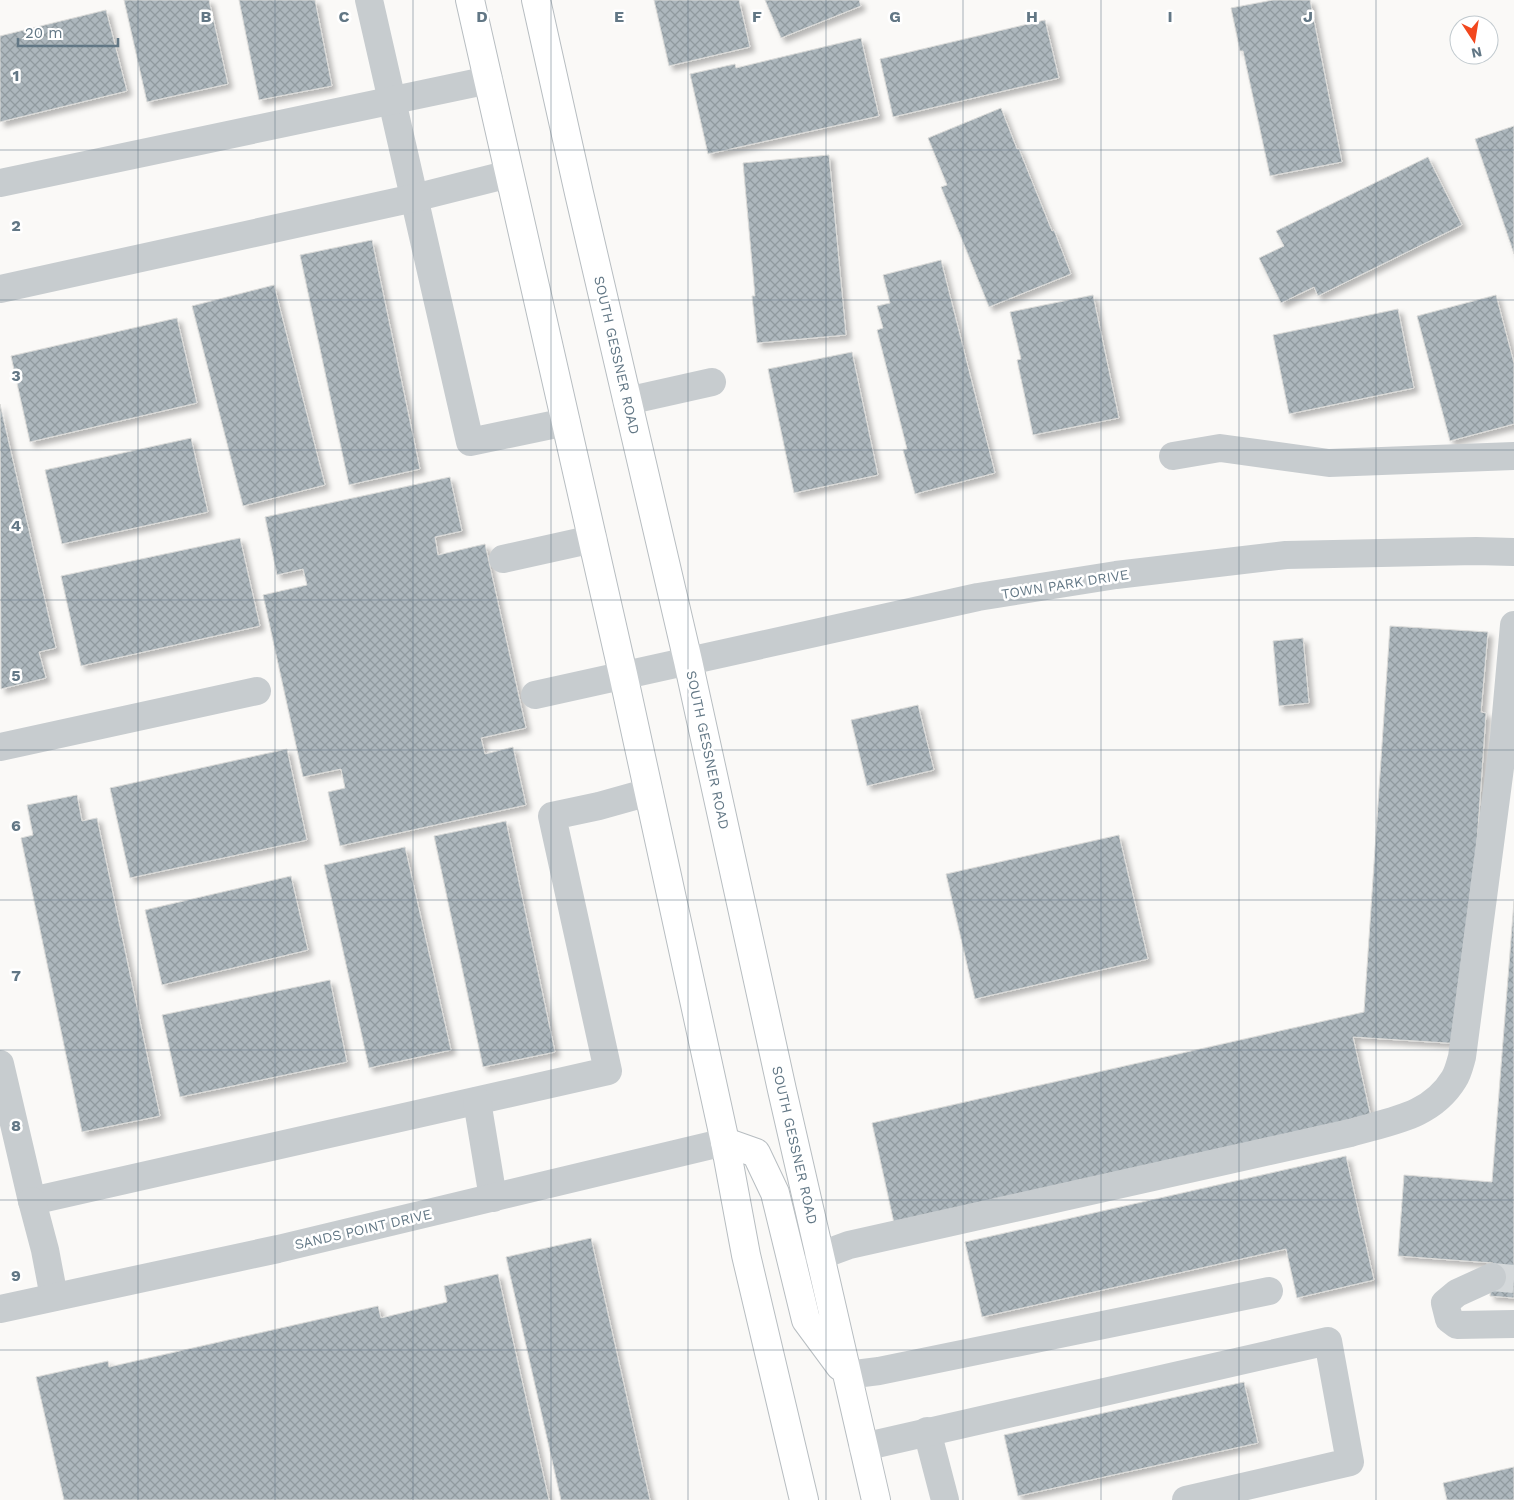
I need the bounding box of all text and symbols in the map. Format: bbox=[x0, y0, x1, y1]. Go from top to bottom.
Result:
text: B bbox=[201, 7, 212, 26]
text: C bbox=[339, 7, 350, 26]
text: D bbox=[476, 7, 488, 26]
text: E bbox=[614, 7, 624, 26]
text: F bbox=[752, 7, 762, 26]
text: G bbox=[889, 7, 901, 26]
text: H bbox=[1026, 7, 1038, 26]
text: I bbox=[1167, 7, 1173, 26]
text: J bbox=[1303, 7, 1313, 26]
scale bar bbox=[18, 15, 118, 47]
north arrow bbox=[1449, 15, 1499, 65]
text: 20 m bbox=[25, 24, 63, 42]
text: N bbox=[1470, 44, 1483, 62]
text: 1 bbox=[13, 66, 19, 85]
text: 2 bbox=[11, 216, 21, 235]
street label: SOUTH GESSNER ROAD bbox=[591, 274, 643, 436]
text: 3 bbox=[11, 366, 21, 385]
text: 4 bbox=[11, 516, 21, 535]
street label: TOWN PARK DRIVE bbox=[1000, 566, 1130, 602]
text: 5 bbox=[11, 666, 21, 685]
street label: SOUTH GESSNER ROAD bbox=[683, 669, 733, 831]
text: 6 bbox=[11, 816, 21, 835]
text: 7 bbox=[11, 966, 21, 985]
street label: SOUTH GESSNER ROAD bbox=[769, 1064, 821, 1226]
text: 8 bbox=[11, 1116, 21, 1135]
street label: SANDS POINT DRIVE bbox=[293, 1205, 433, 1253]
text: 9 bbox=[11, 1266, 21, 1285]

